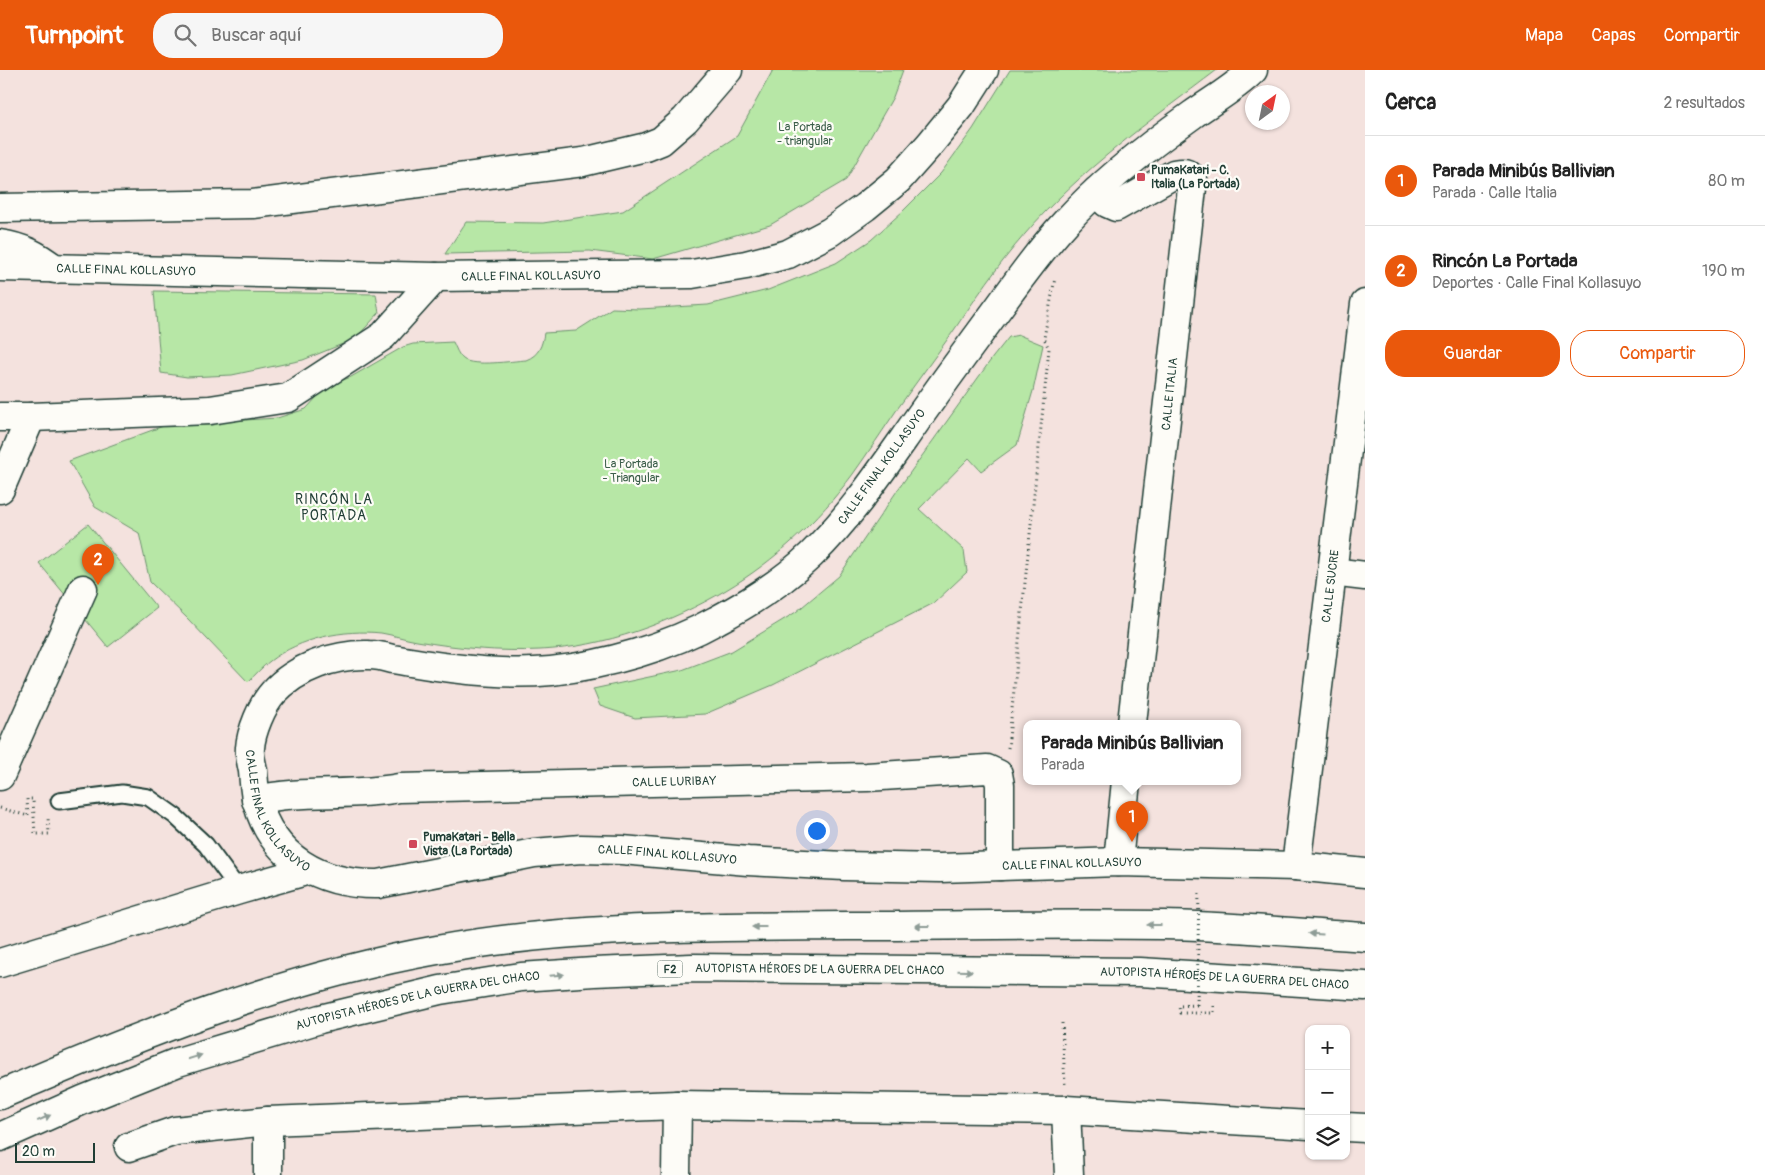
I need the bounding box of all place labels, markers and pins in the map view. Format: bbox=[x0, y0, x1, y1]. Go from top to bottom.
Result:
place label: PumaKatari - C. Italia (La Portada) bbox=[1151, 163, 1240, 192]
marker: PumaKatari - C. Italia (La Portada) bbox=[1135, 171, 1147, 183]
pin: 2 bbox=[82, 544, 114, 585]
pin: 1 bbox=[1116, 801, 1148, 842]
place label: PumaKatari - Bella Vista (La Portada) bbox=[423, 830, 516, 859]
marker: PumaKatari - Bella Vista (La Portada) bbox=[407, 838, 419, 850]

